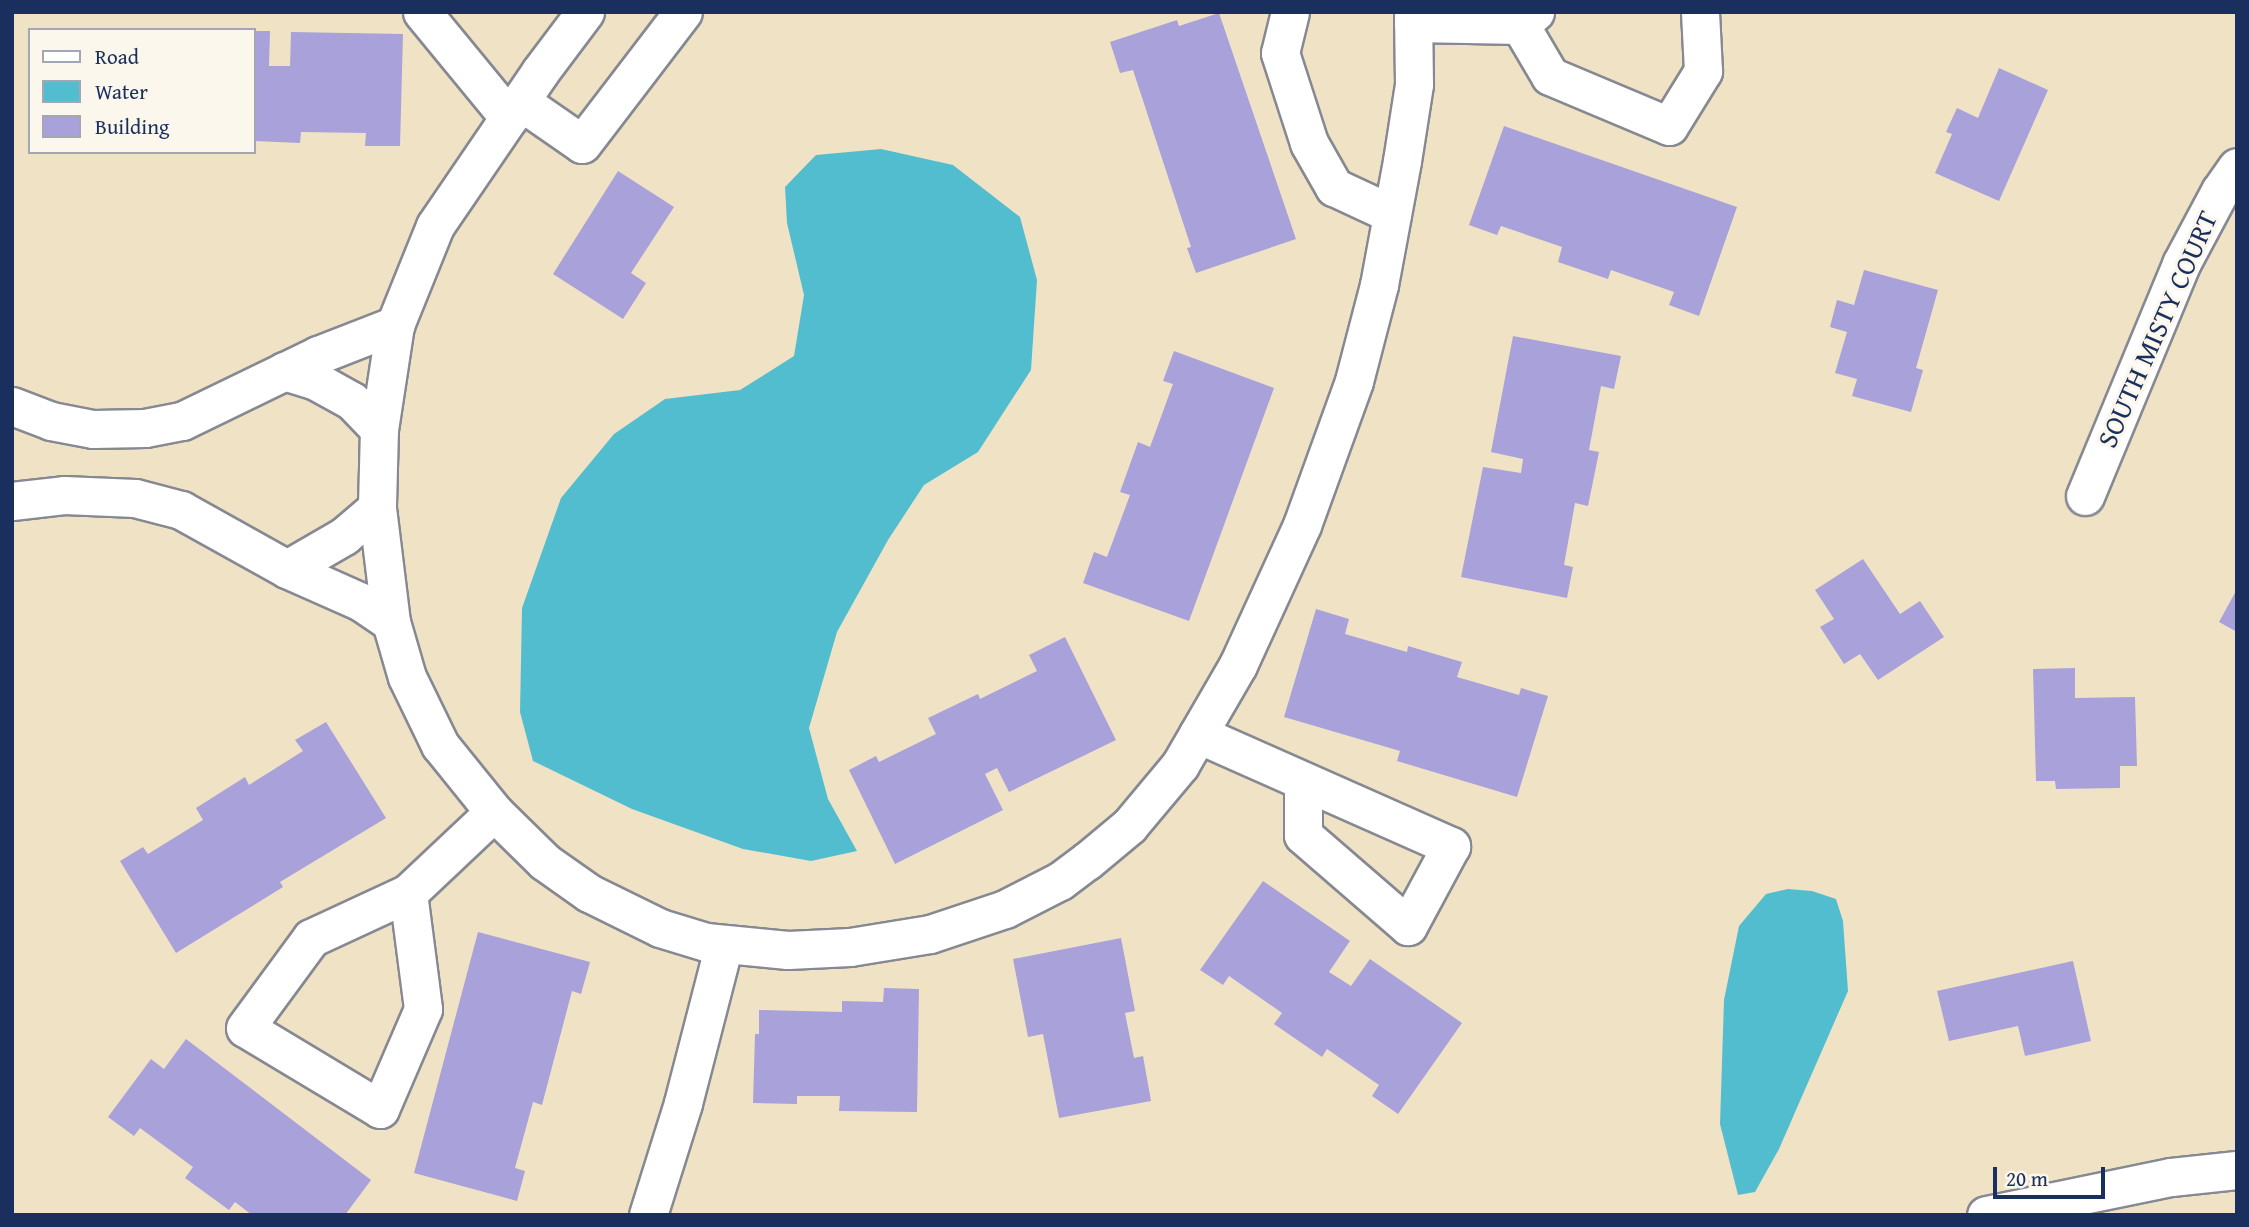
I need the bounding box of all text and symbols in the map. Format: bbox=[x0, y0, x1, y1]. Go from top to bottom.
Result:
legend bbox=[28, 28, 256, 154]
text: Road bbox=[95, 41, 139, 72]
text: Water bbox=[95, 76, 148, 107]
text: Building bbox=[95, 111, 169, 142]
street label: SOUTH MISTY COURT bbox=[2090, 206, 2224, 452]
scale bar bbox=[1997, 1154, 2109, 1198]
text: 20 m bbox=[2006, 1163, 2048, 1194]

